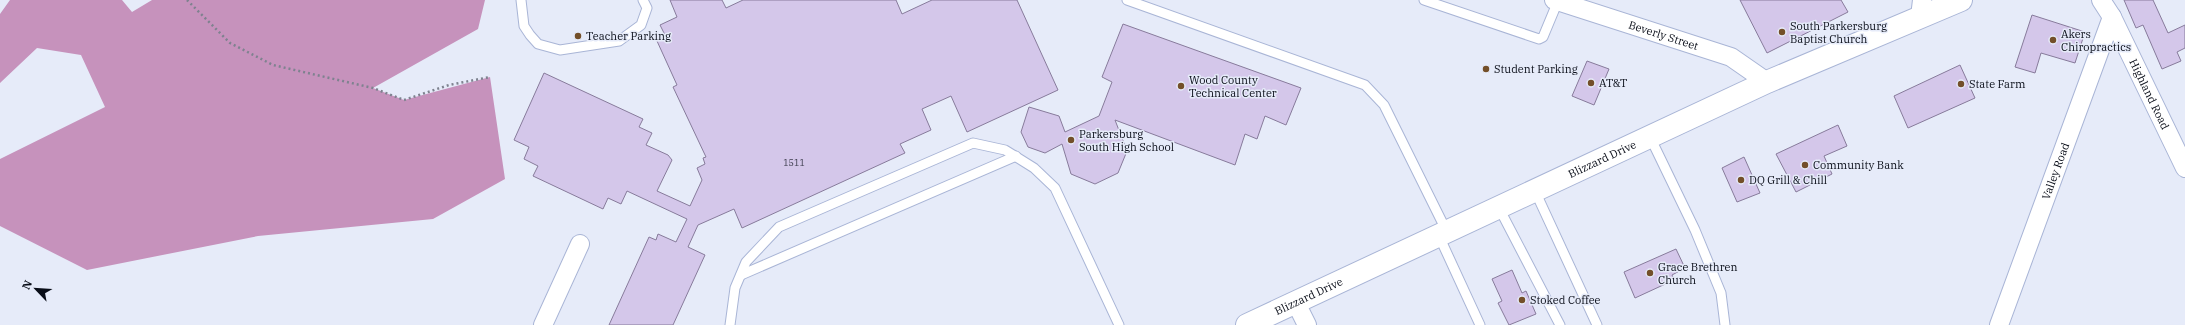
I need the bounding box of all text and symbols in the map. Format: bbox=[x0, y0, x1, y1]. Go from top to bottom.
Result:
street label: Beverly Street bbox=[1627, 17, 1700, 53]
place label: South Parkersburg Baptist Church bbox=[1790, 19, 1887, 46]
marker: South Parkersburg Baptist Church bbox=[1777, 27, 1787, 37]
place label: Akers Chiropractics bbox=[2061, 27, 2131, 54]
place label: Teacher Parking bbox=[586, 29, 671, 43]
marker: Teacher Parking bbox=[573, 31, 583, 41]
marker: Akers Chiropractics bbox=[2048, 35, 2058, 45]
street label: Highland Road bbox=[2126, 57, 2172, 132]
place label: Student Parking bbox=[1494, 62, 1578, 76]
marker: Student Parking bbox=[1481, 64, 1491, 74]
place label: Wood County Technical Center bbox=[1189, 73, 1277, 100]
place label: AT&T bbox=[1599, 76, 1627, 90]
place label: State Farm bbox=[1969, 77, 2026, 91]
marker: AT&T bbox=[1586, 78, 1596, 88]
marker: State Farm bbox=[1956, 79, 1966, 89]
marker: Wood County Technical Center bbox=[1176, 81, 1186, 91]
place label: Parkersburg South High School bbox=[1079, 127, 1174, 154]
marker: Parkersburg South High School bbox=[1066, 135, 1076, 145]
street label: Blizzard Drive bbox=[1566, 137, 1638, 181]
street label: Valley Road bbox=[2039, 140, 2072, 202]
house number: 1511 bbox=[783, 157, 805, 168]
place label: Community Bank bbox=[1813, 158, 1904, 172]
marker: Community Bank bbox=[1800, 160, 1810, 170]
place label: DQ Grill & Chill bbox=[1749, 173, 1827, 187]
marker: DQ Grill & Chill bbox=[1736, 175, 1746, 185]
place label: Grace Brethren Church bbox=[1658, 260, 1738, 287]
marker: Grace Brethren Church bbox=[1645, 268, 1655, 278]
north arrow bbox=[16, 269, 56, 309]
street label: Blizzard Drive bbox=[1272, 274, 1345, 318]
text: N bbox=[19, 278, 35, 292]
place label: Stoked Coffee bbox=[1530, 293, 1601, 307]
marker: Stoked Coffee bbox=[1517, 295, 1527, 305]

